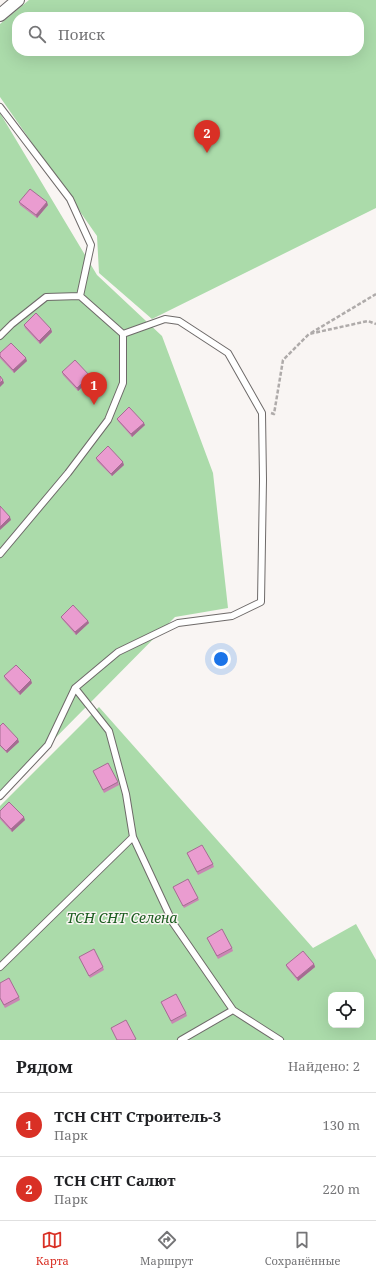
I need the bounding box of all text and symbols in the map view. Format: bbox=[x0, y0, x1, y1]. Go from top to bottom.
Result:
search box bbox=[12, 12, 364, 56]
icon: search bbox=[26, 23, 48, 45]
text: Поиск bbox=[58, 24, 105, 44]
pin: 2 bbox=[194, 120, 220, 153]
pin: 1 bbox=[81, 372, 107, 405]
your location bbox=[211, 649, 231, 669]
park label: ТСН СНТ Селена bbox=[67, 908, 177, 927]
map controls bbox=[328, 992, 364, 1028]
button: locate bbox=[328, 992, 364, 1028]
text: Рядом bbox=[16, 1055, 73, 1078]
text: Найдено: 2 bbox=[288, 1057, 360, 1075]
text: ТСН СНТ Строитель-3 bbox=[54, 1106, 221, 1126]
text: 1 bbox=[25, 1116, 33, 1134]
text: 130 m bbox=[323, 1116, 360, 1134]
text: Парк bbox=[54, 1126, 88, 1144]
text: ТСН СНТ Салют bbox=[54, 1170, 176, 1190]
text: 2 bbox=[25, 1180, 33, 1198]
text: 220 m bbox=[323, 1180, 360, 1198]
text: Парк bbox=[54, 1190, 88, 1208]
tab: Карта bbox=[36, 1229, 69, 1268]
tab: Маршрут bbox=[140, 1229, 193, 1268]
tab: Сохранённые bbox=[265, 1229, 340, 1268]

